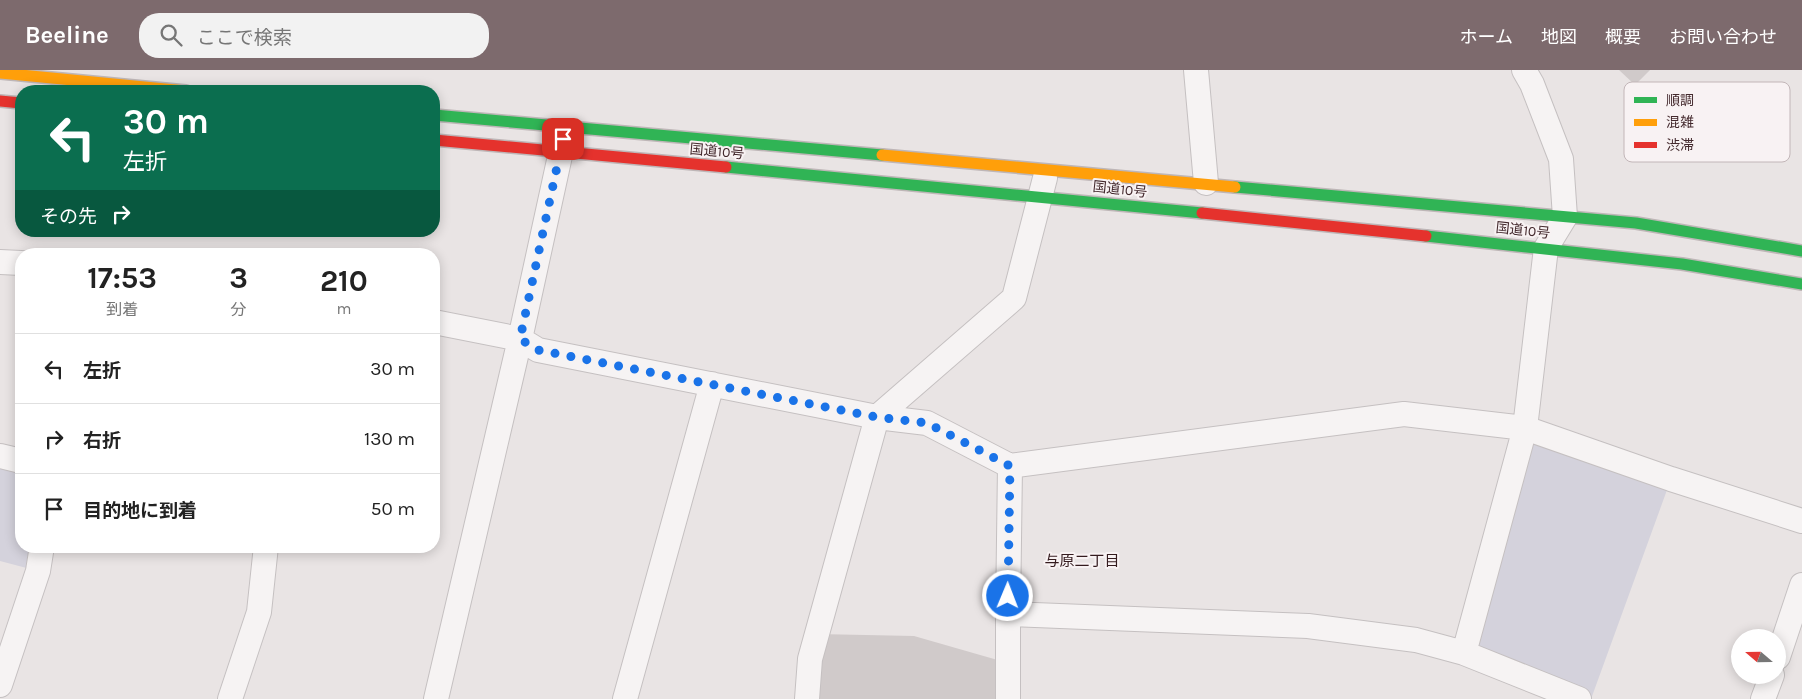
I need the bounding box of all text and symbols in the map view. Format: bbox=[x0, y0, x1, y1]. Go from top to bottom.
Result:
search box bbox=[139, 13, 489, 58]
text: Beeline bbox=[25, 21, 109, 49]
icon: search bbox=[157, 21, 185, 49]
text: ホーム bbox=[1460, 26, 1513, 48]
text: 地図 bbox=[1541, 26, 1577, 48]
text: 概要 bbox=[1605, 26, 1641, 48]
text: お問い合わせ bbox=[1669, 26, 1777, 48]
text: ここで検索 bbox=[197, 27, 292, 49]
legend bbox=[1624, 82, 1790, 162]
text: 順調 bbox=[1666, 92, 1694, 109]
text: 30 m bbox=[123, 101, 209, 142]
icon: left bbox=[40, 105, 105, 170]
text: 混雑 bbox=[1666, 114, 1694, 131]
pin bbox=[542, 118, 584, 160]
icon: arrive bbox=[549, 125, 577, 153]
text: 渋滞 bbox=[1666, 137, 1694, 154]
street label: 国道10号 bbox=[689, 141, 745, 162]
text: 左折 bbox=[123, 149, 167, 175]
street label: 国道10号 bbox=[1092, 178, 1148, 201]
icon: right bbox=[107, 200, 135, 228]
text: その先 bbox=[40, 206, 97, 228]
street label: 国道10号 bbox=[1495, 219, 1551, 242]
text: 17:53 bbox=[87, 260, 157, 296]
text: 3 bbox=[229, 260, 248, 296]
text: 210 bbox=[320, 263, 368, 299]
text: m bbox=[336, 299, 351, 318]
text: 到着 bbox=[106, 300, 138, 319]
text: 分 bbox=[230, 300, 246, 319]
icon: left bbox=[40, 355, 68, 383]
text: 30 m bbox=[370, 358, 415, 380]
text: 左折 bbox=[83, 360, 121, 382]
icon: right bbox=[40, 425, 68, 453]
text: 130 m bbox=[364, 428, 415, 450]
text: 右折 bbox=[83, 430, 121, 452]
icon: arrive bbox=[40, 495, 68, 523]
text: 50 m bbox=[371, 498, 415, 520]
text: 目的地に到着 bbox=[83, 500, 197, 522]
district label: 与原二丁目 bbox=[1044, 552, 1120, 570]
position arrow bbox=[981, 569, 1033, 621]
north arrow bbox=[1731, 629, 1786, 684]
map controls bbox=[1731, 629, 1786, 684]

